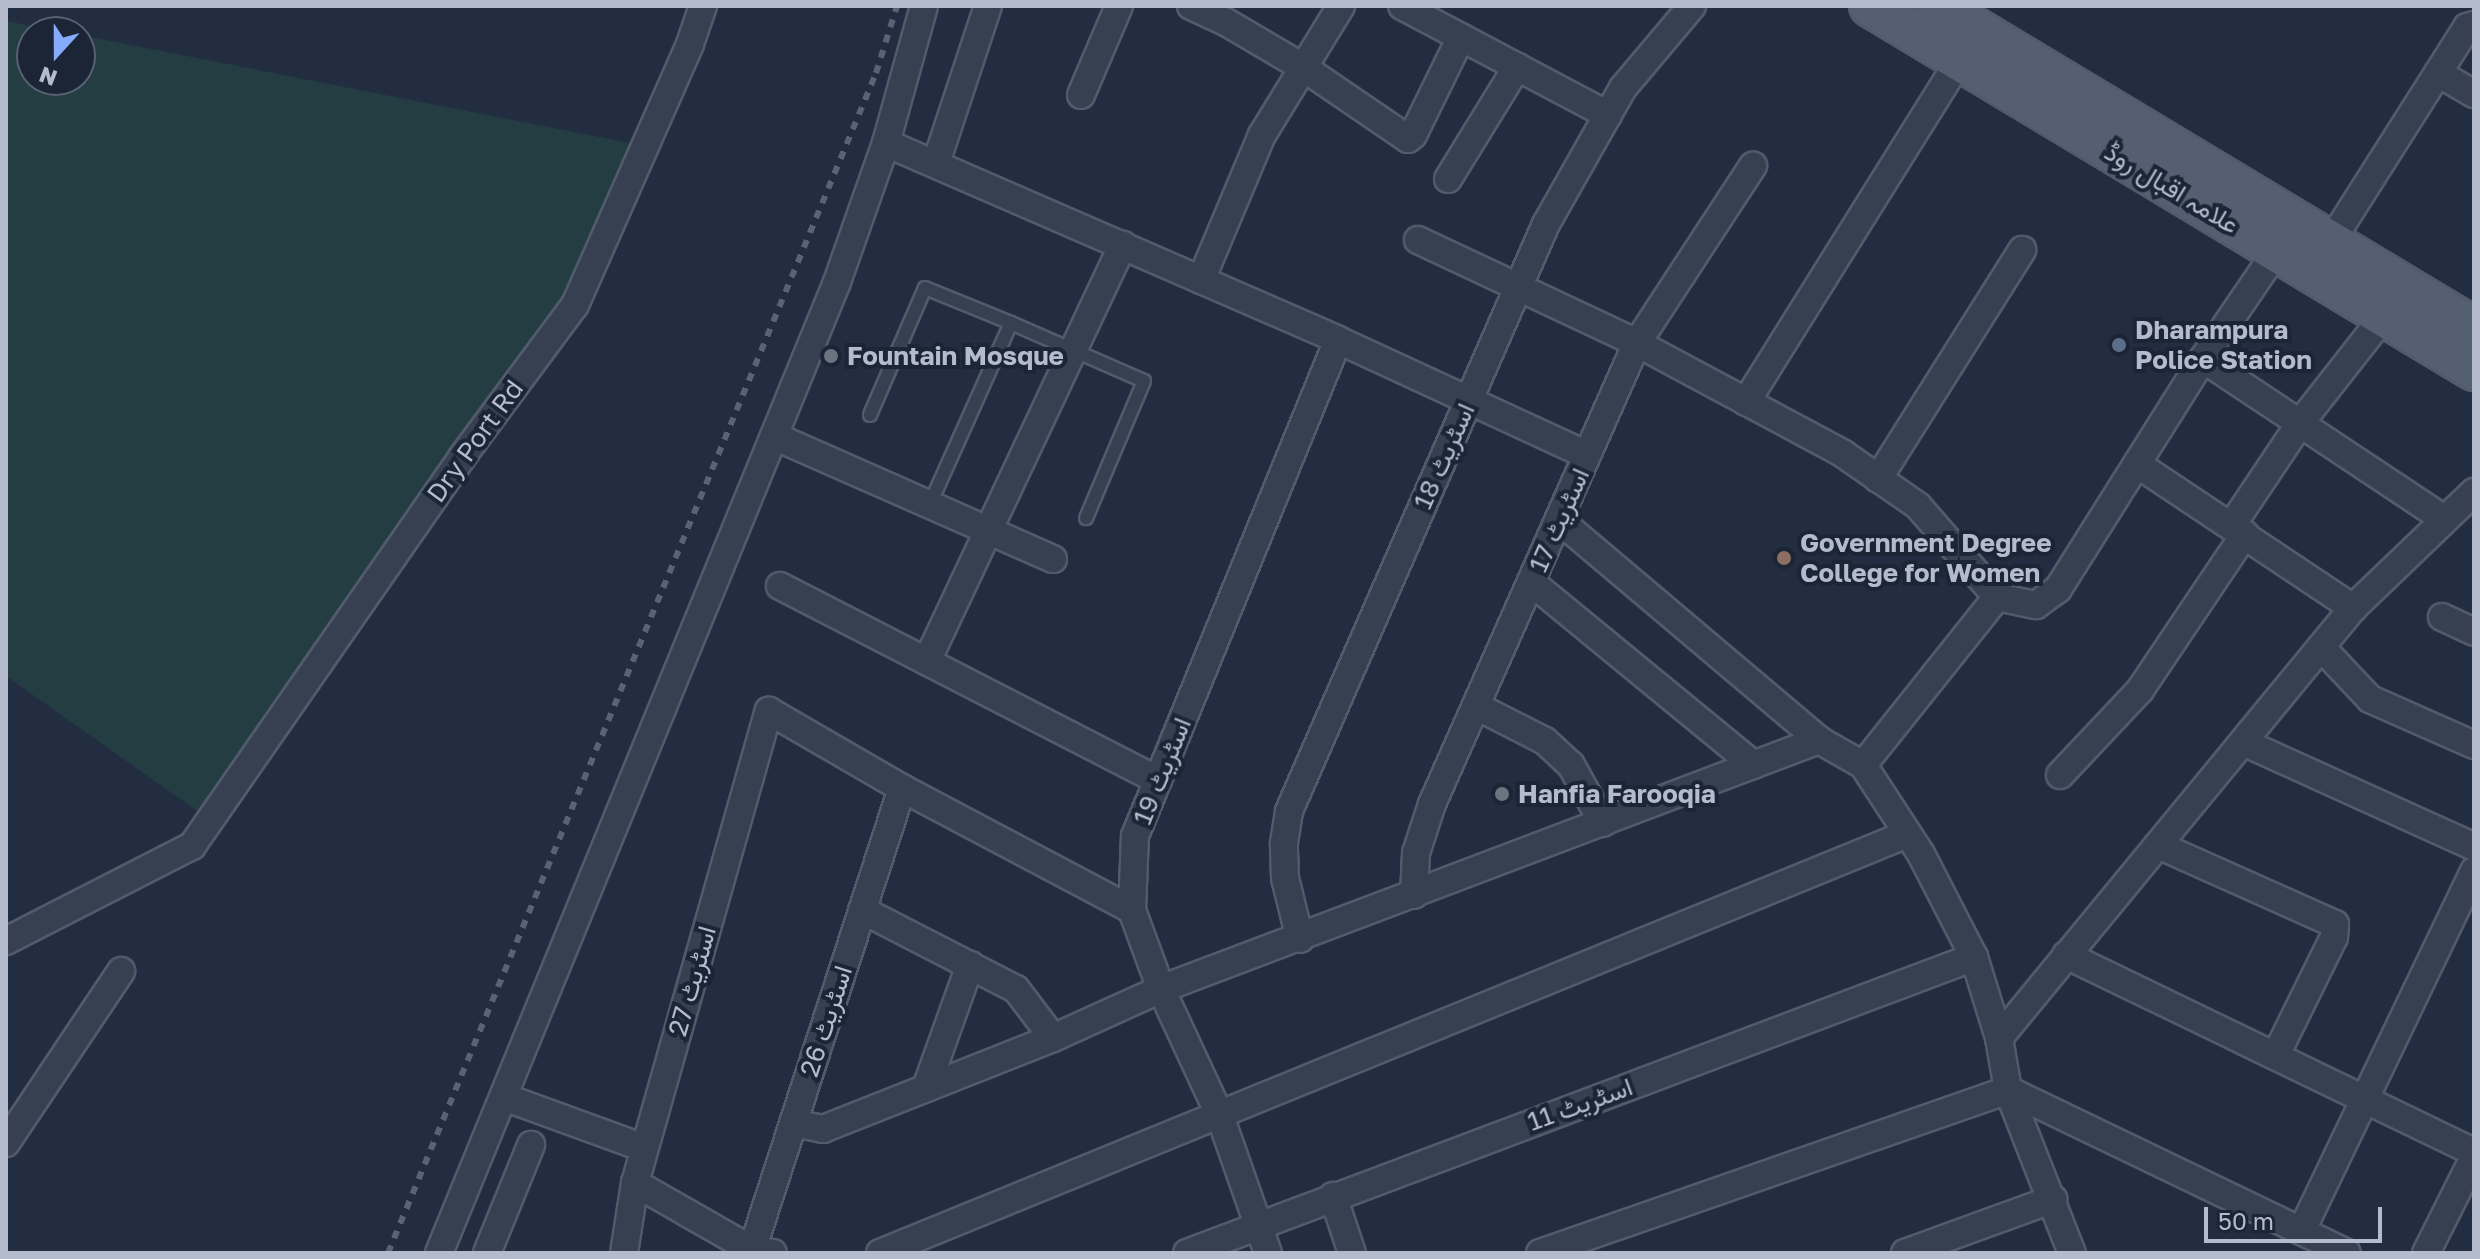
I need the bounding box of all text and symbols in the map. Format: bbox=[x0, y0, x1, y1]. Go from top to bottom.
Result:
north arrow bbox=[16, 16, 96, 96]
text: N bbox=[35, 61, 61, 93]
street label: علامہ اقبال روڈ bbox=[2099, 136, 2245, 240]
place label: Dharampura Police Station bbox=[2135, 314, 2312, 376]
marker: Dharampura Police Station bbox=[2110, 336, 2128, 354]
place label: Fountain Mosque bbox=[847, 340, 1064, 372]
marker: Fountain Mosque bbox=[822, 347, 840, 365]
street label: Dry Port Rd bbox=[420, 374, 530, 508]
street label: اسٹریٹ 18 bbox=[1407, 398, 1481, 514]
street label: اسٹریٹ 17 bbox=[1522, 463, 1596, 577]
place label: Government Degree College for Women bbox=[1800, 527, 2052, 588]
marker: Government Degree College for Women bbox=[1775, 549, 1793, 567]
street label: اسٹریٹ 19 bbox=[1126, 713, 1198, 829]
place label: Hanfia Farooqia bbox=[1518, 778, 1716, 810]
marker: Hanfia Farooqia bbox=[1493, 785, 1511, 803]
street label: اسٹریٹ 27 bbox=[661, 922, 723, 1040]
street label: اسٹریٹ 26 bbox=[793, 962, 859, 1080]
street label: اسٹریٹ 11 bbox=[1523, 1071, 1637, 1137]
scale bar bbox=[2208, 1191, 2386, 1241]
text: 50 m bbox=[2218, 1206, 2274, 1235]

